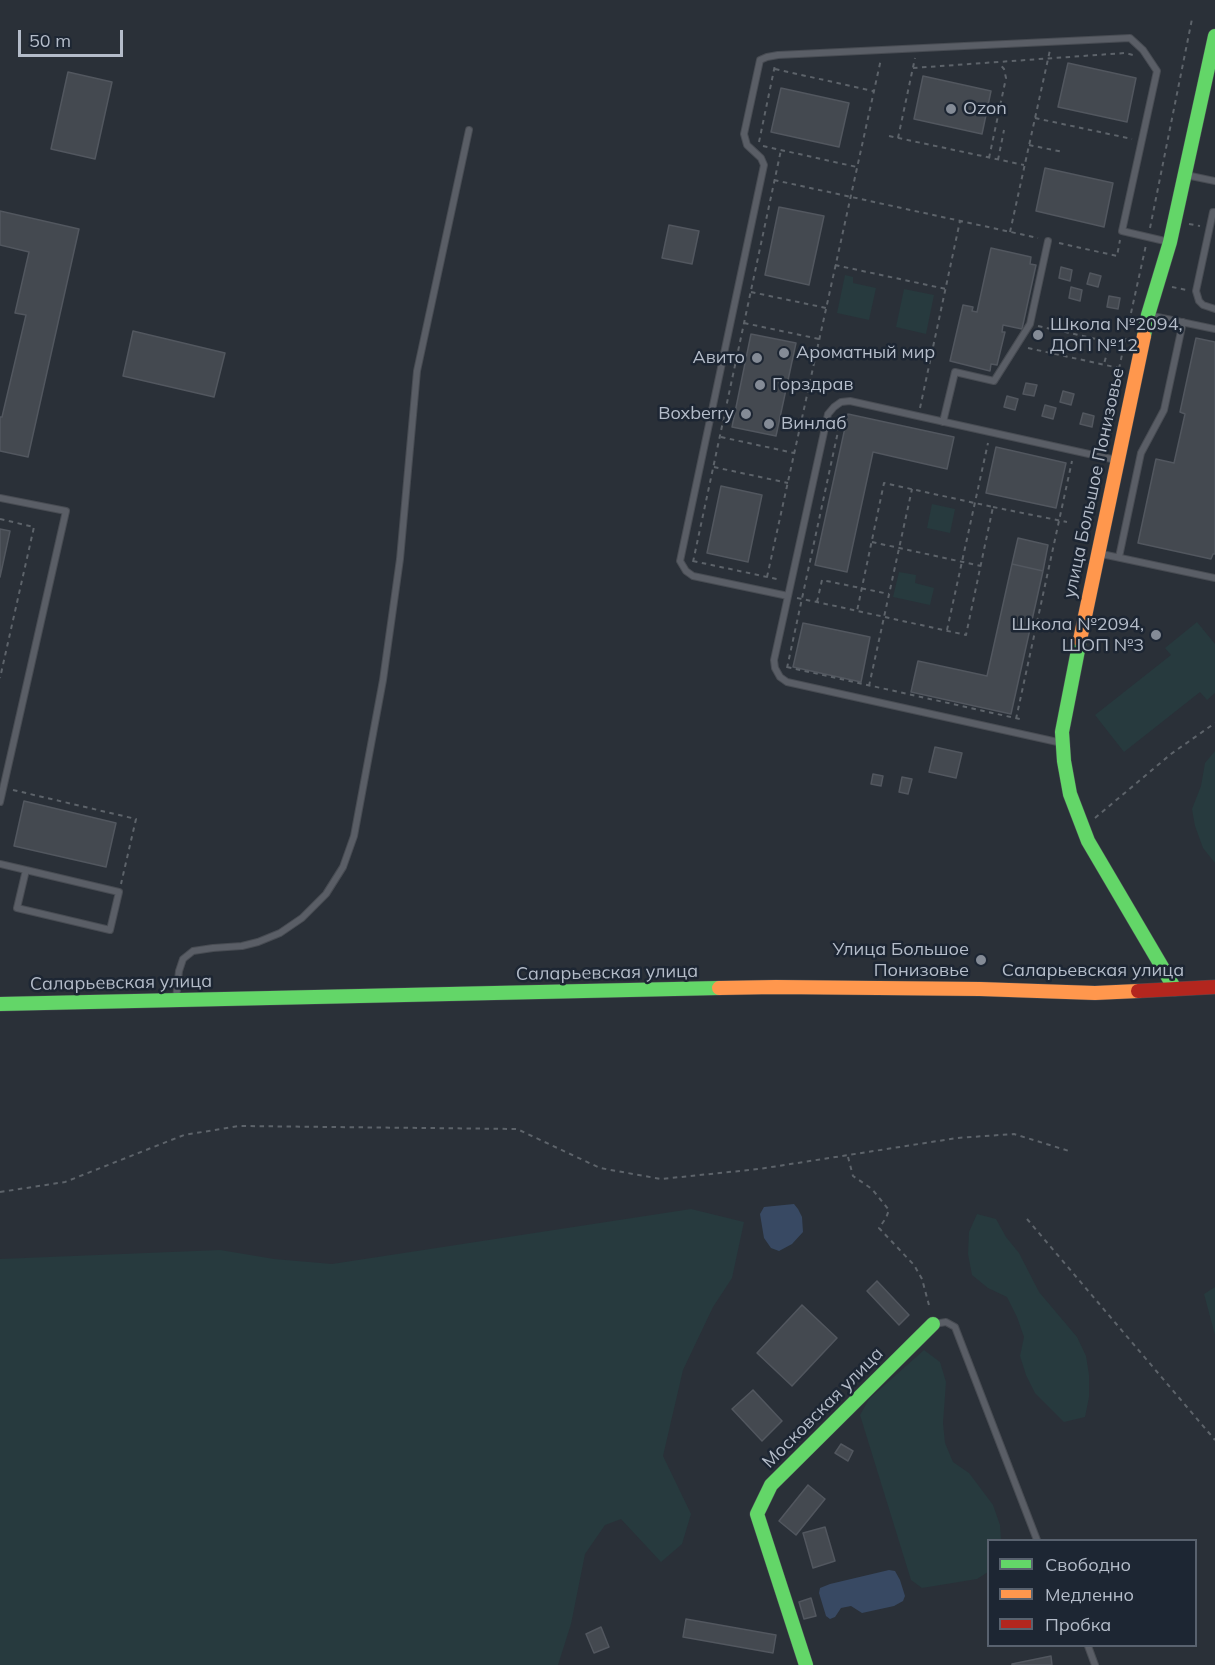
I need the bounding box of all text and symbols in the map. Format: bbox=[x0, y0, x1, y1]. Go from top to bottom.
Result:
scale bar bbox=[21, 18, 126, 56]
text: 50 m bbox=[29, 29, 71, 52]
place label: Ozon bbox=[963, 98, 1007, 120]
marker: Ozon bbox=[944, 102, 958, 116]
place label: Школа №2094, ДОП №12 bbox=[1050, 314, 1183, 356]
marker: Школа №2094, ДОП №12 bbox=[1031, 328, 1045, 342]
place label: Ароматный мир bbox=[796, 342, 935, 364]
marker: Ароматный мир bbox=[777, 346, 791, 360]
place label: Авито bbox=[692, 347, 745, 369]
marker: Авито bbox=[750, 351, 764, 365]
street label: улица Большое Понизовье bbox=[1059, 366, 1129, 600]
place label: Горздрав bbox=[772, 374, 854, 396]
marker: Горздрав bbox=[753, 378, 767, 392]
place label: Boxberry bbox=[658, 403, 734, 425]
marker: Boxberry bbox=[739, 407, 753, 421]
place label: Винлаб bbox=[781, 413, 847, 435]
marker: Винлаб bbox=[762, 417, 776, 431]
place label: Школа №2094, ШОП №3 bbox=[1011, 614, 1144, 656]
marker: Школа №2094, ШОП №3 bbox=[1149, 628, 1163, 642]
place label: Улица Большое Понизовье bbox=[833, 939, 969, 982]
marker: Улица Большое Понизовье bbox=[974, 953, 988, 967]
street label: Саларьевская улица bbox=[1002, 960, 1184, 982]
street label: Саларьевская улица bbox=[516, 961, 698, 985]
street label: Саларьевская улица bbox=[30, 971, 212, 995]
street label: Московская улица bbox=[758, 1343, 888, 1473]
legend bbox=[987, 1539, 1197, 1647]
text: Свободно bbox=[1045, 1553, 1131, 1576]
text: Медленно bbox=[1045, 1583, 1134, 1606]
text: Пробка bbox=[1045, 1613, 1111, 1636]

